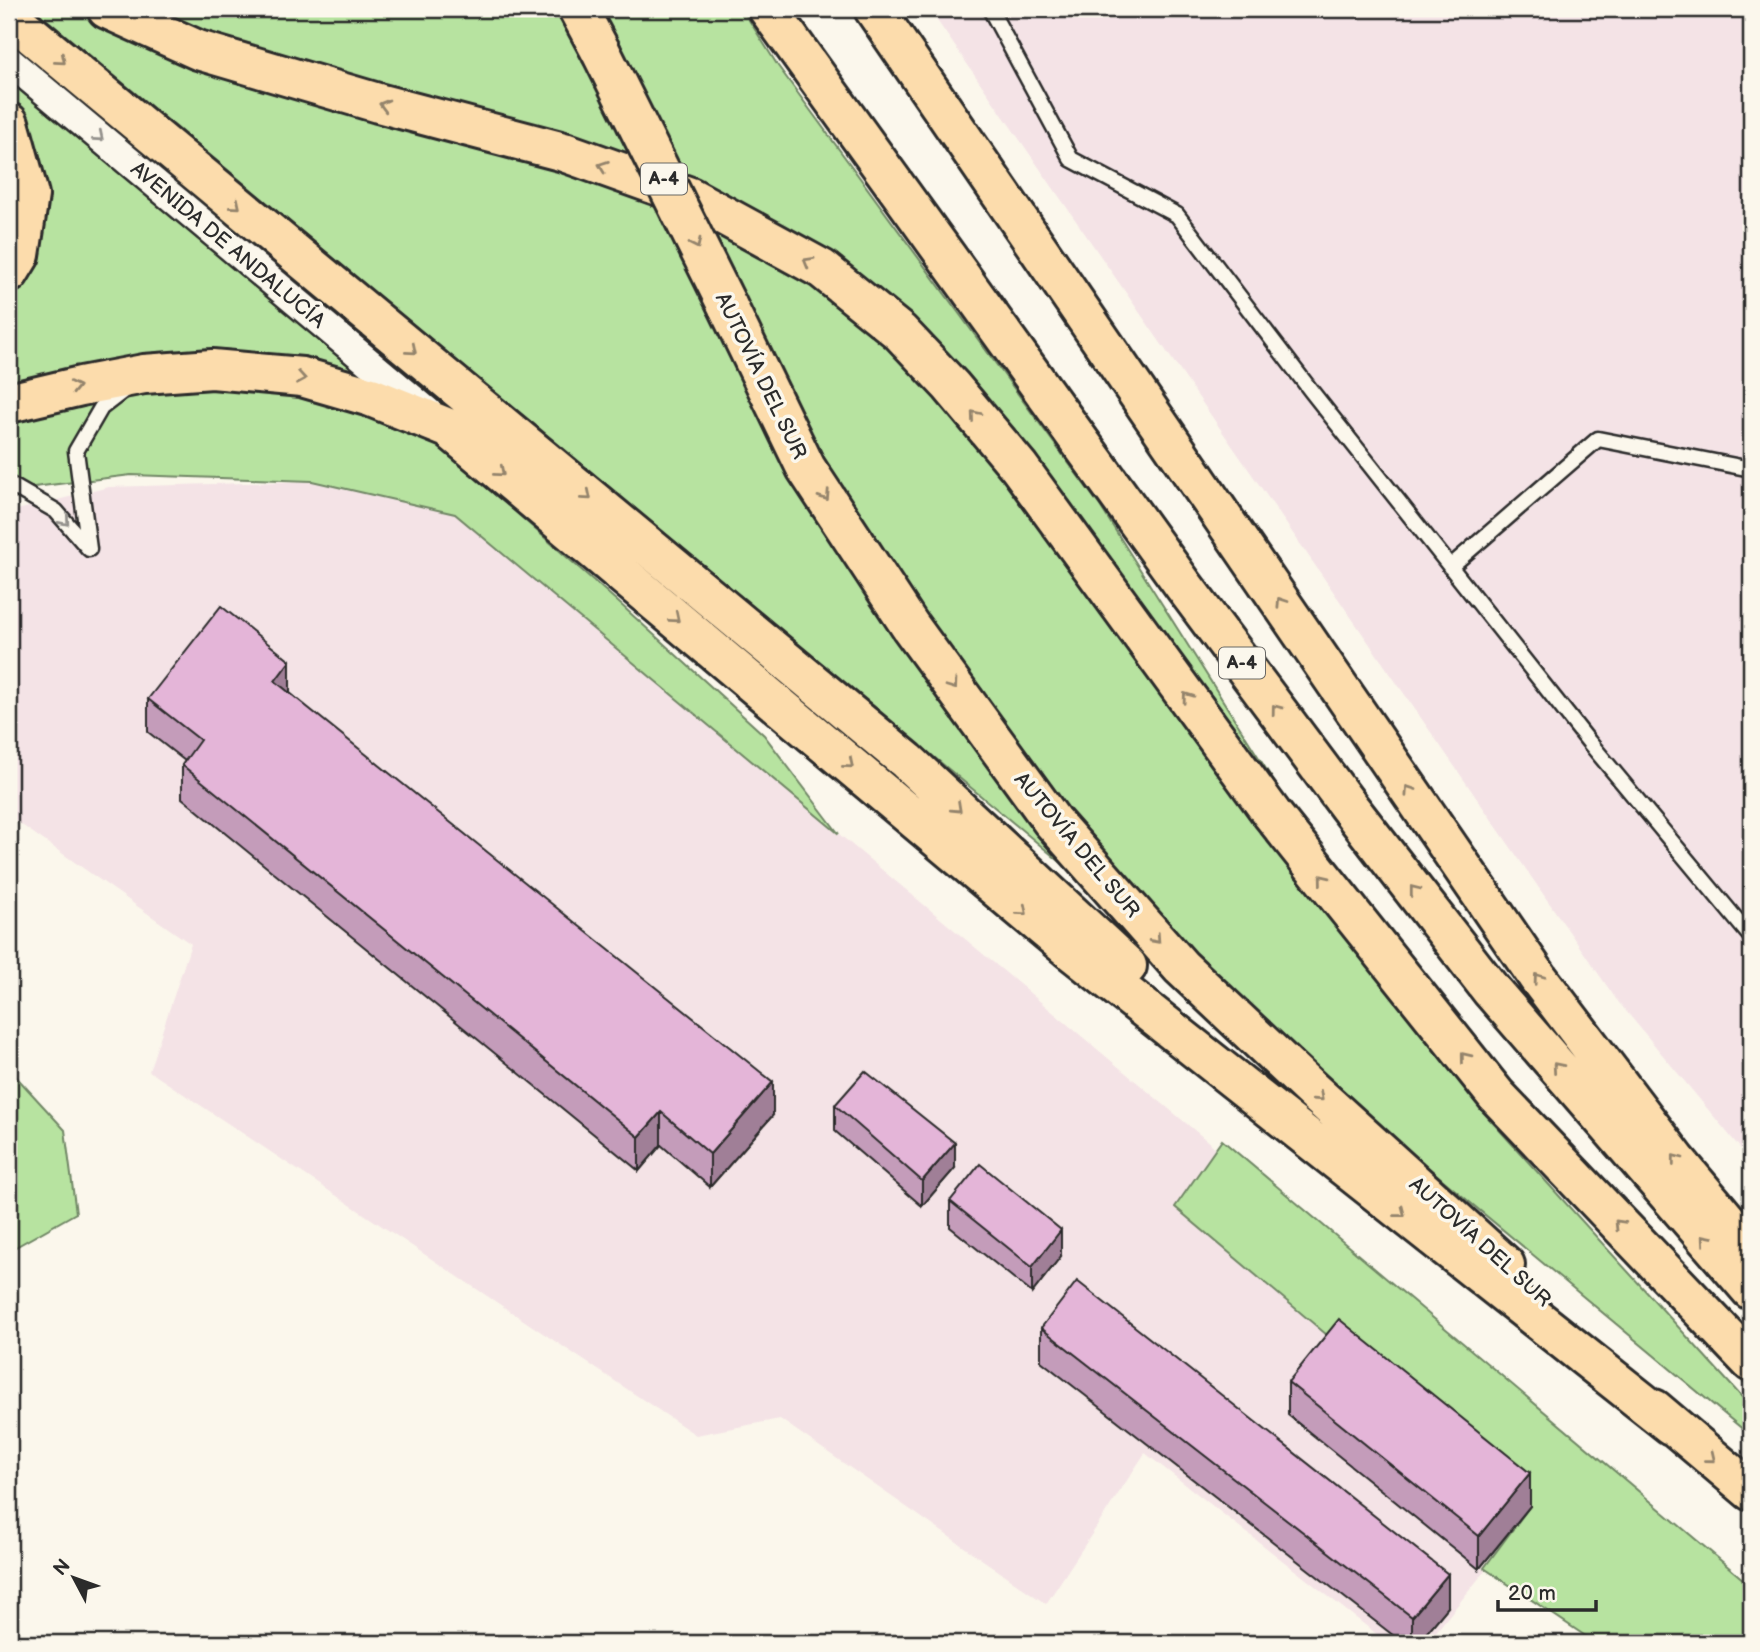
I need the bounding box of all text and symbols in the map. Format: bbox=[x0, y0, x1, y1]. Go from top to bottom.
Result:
one-way arrow bbox=[53, 52, 66, 64]
one-way arrow bbox=[378, 98, 390, 113]
one-way arrow bbox=[91, 128, 103, 141]
street label: AVENIDA DE ANDALUCÍA bbox=[126, 156, 330, 334]
one-way arrow bbox=[597, 160, 609, 174]
road number: A-4 bbox=[641, 164, 687, 195]
one-way arrow bbox=[228, 197, 241, 209]
one-way arrow bbox=[688, 237, 702, 250]
one-way arrow bbox=[803, 257, 816, 270]
street label: AUTOVÍA DEL SUR bbox=[710, 289, 812, 463]
one-way arrow bbox=[404, 342, 416, 355]
one-way arrow bbox=[295, 370, 307, 385]
one-way arrow bbox=[69, 381, 81, 396]
one-way arrow bbox=[971, 410, 983, 423]
one-way arrow bbox=[492, 464, 505, 476]
one-way arrow bbox=[579, 487, 591, 500]
one-way arrow bbox=[817, 489, 830, 502]
one-way arrow bbox=[57, 513, 69, 526]
one-way arrow bbox=[1276, 597, 1289, 610]
one-way arrow bbox=[666, 610, 679, 622]
road number: A-4 bbox=[1219, 648, 1265, 678]
one-way arrow bbox=[945, 677, 957, 689]
one-way arrow bbox=[1183, 692, 1196, 705]
one-way arrow bbox=[1272, 704, 1284, 717]
one-way arrow bbox=[841, 756, 854, 769]
street label: AUTOVÍA DEL SUR bbox=[1009, 767, 1145, 923]
one-way arrow bbox=[1405, 785, 1417, 798]
one-way arrow bbox=[949, 799, 962, 812]
one-way arrow bbox=[1319, 874, 1332, 886]
one-way arrow bbox=[1409, 886, 1422, 898]
one-way arrow bbox=[1016, 902, 1028, 915]
one-way arrow bbox=[1148, 930, 1160, 943]
one-way arrow bbox=[1534, 973, 1546, 986]
one-way arrow bbox=[1461, 1052, 1474, 1064]
one-way arrow bbox=[1553, 1062, 1565, 1075]
one-way arrow bbox=[1311, 1088, 1324, 1101]
one-way arrow bbox=[1671, 1154, 1684, 1166]
street label: AUTOVÍA DEL SUR bbox=[1404, 1172, 1556, 1312]
one-way arrow bbox=[1393, 1204, 1405, 1217]
one-way arrow bbox=[1615, 1219, 1628, 1232]
one-way arrow bbox=[1702, 1234, 1715, 1247]
one-way arrow bbox=[1703, 1450, 1716, 1462]
north arrow bbox=[38, 1544, 108, 1614]
text: N bbox=[49, 1555, 76, 1581]
scale bar bbox=[1498, 1568, 1596, 1612]
text: 20 m bbox=[1508, 1581, 1556, 1606]

